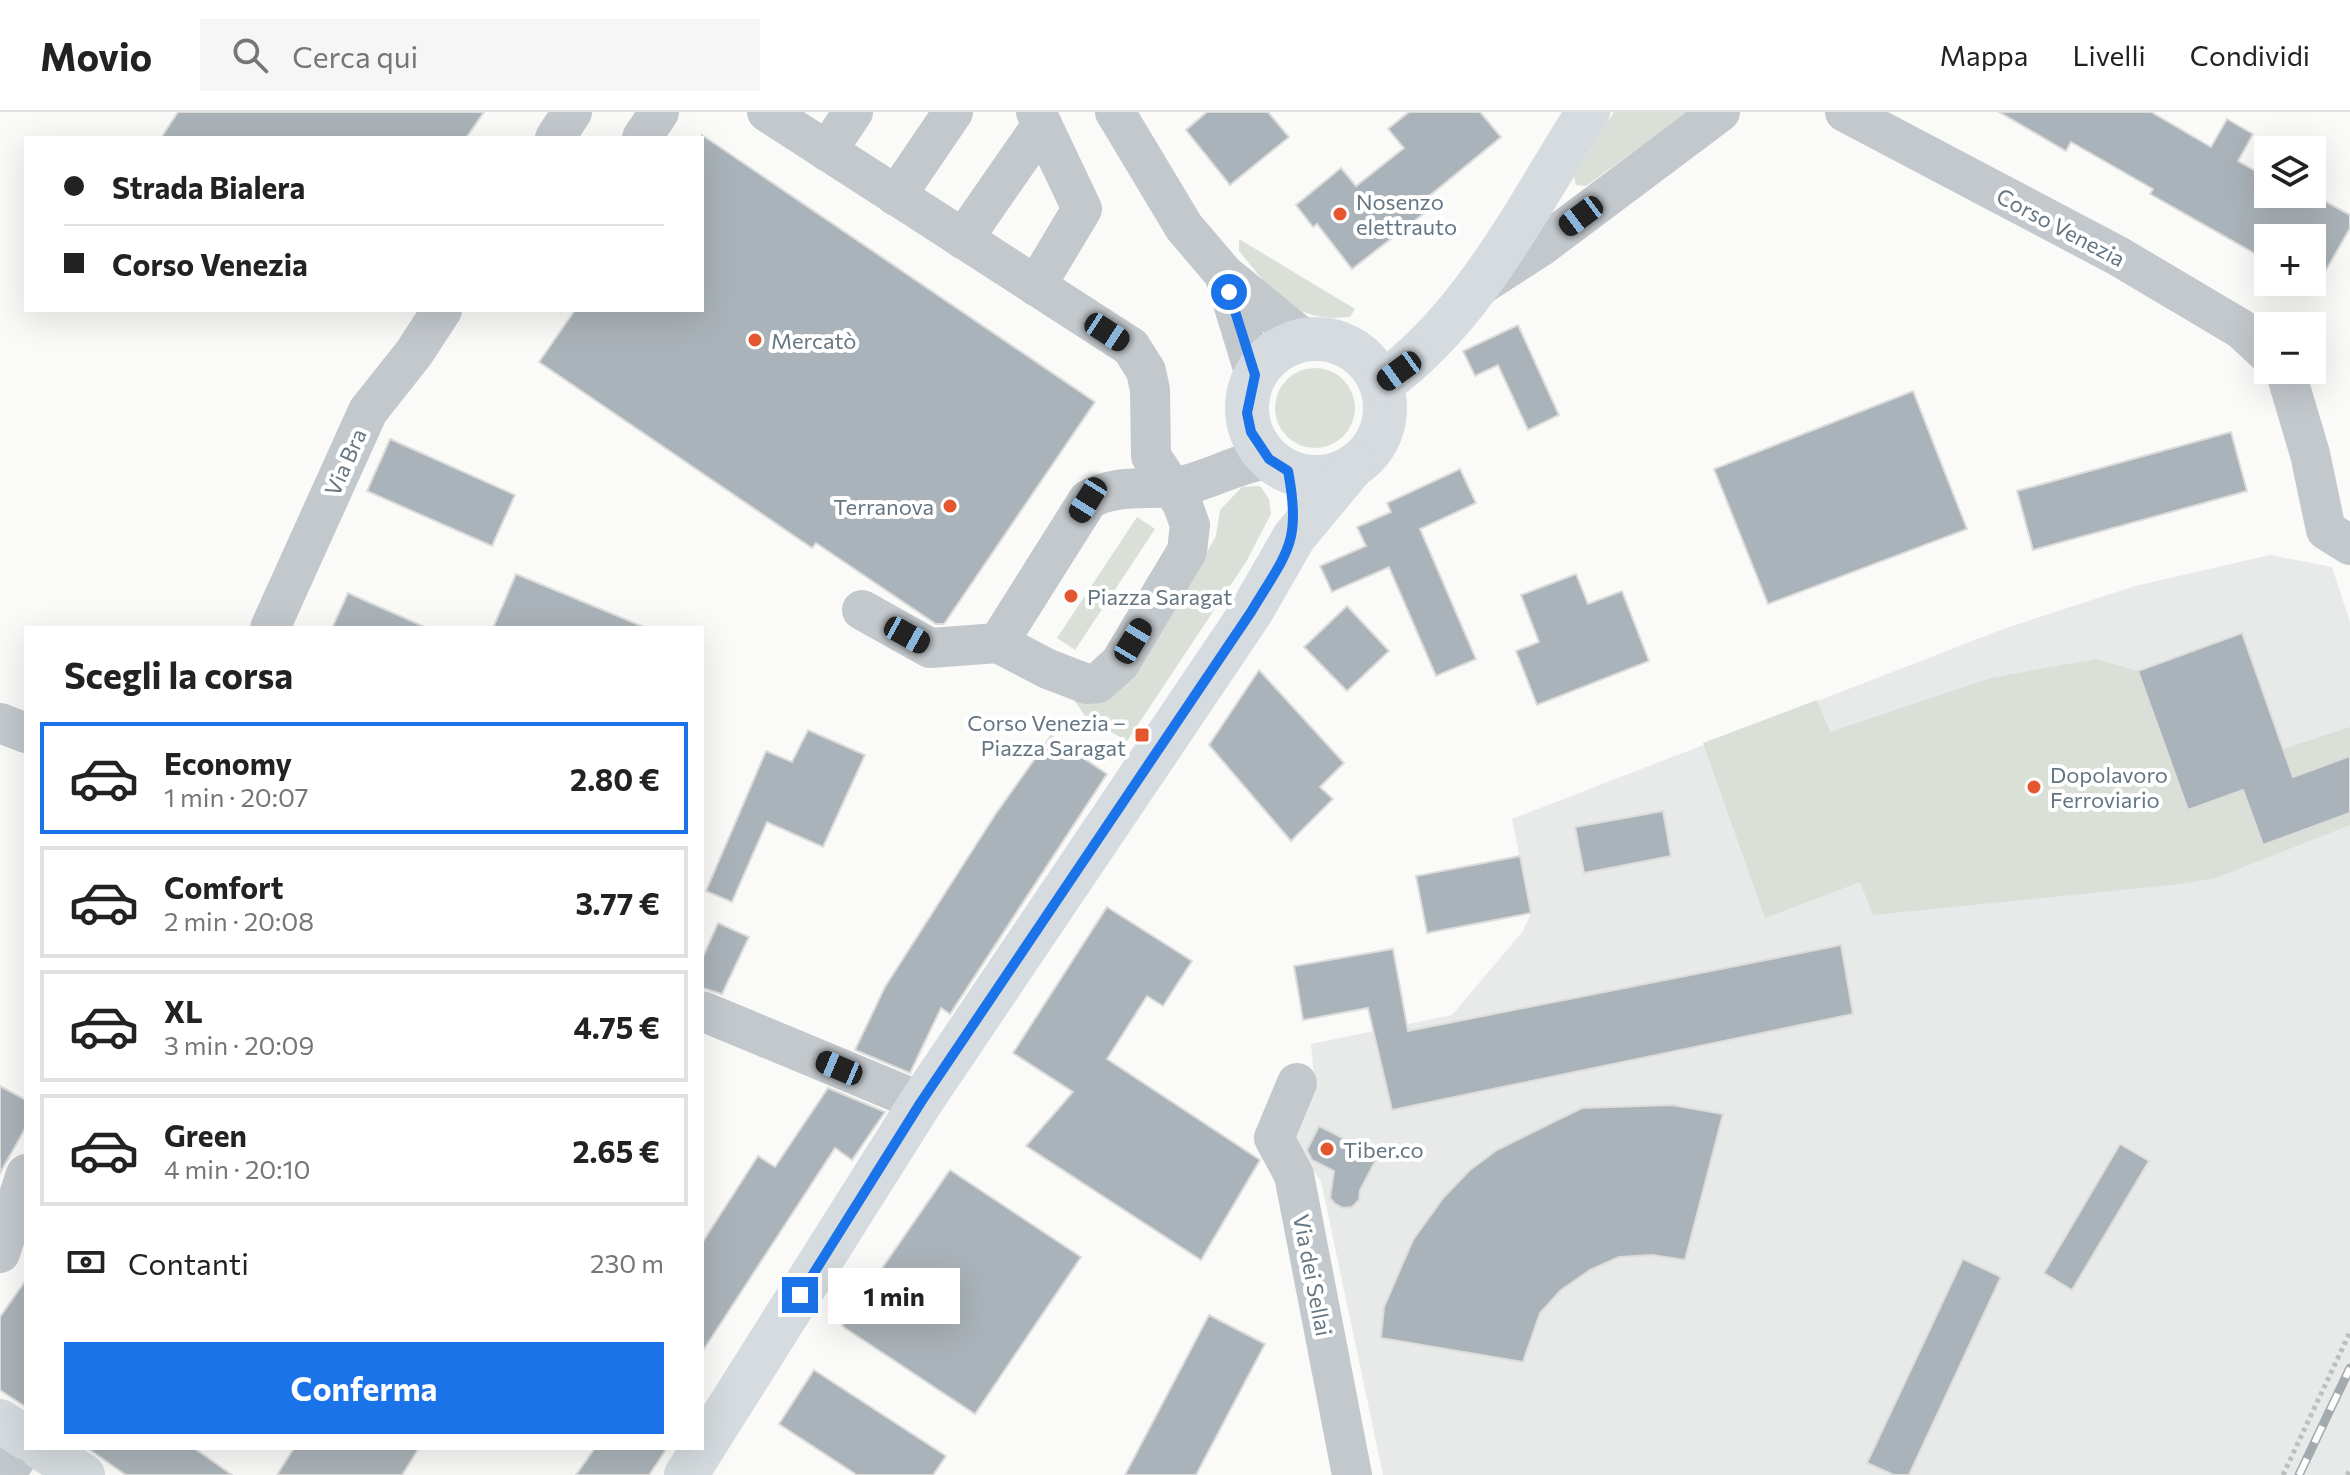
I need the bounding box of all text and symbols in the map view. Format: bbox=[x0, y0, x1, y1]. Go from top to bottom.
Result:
search box bbox=[200, 19, 760, 91]
text: Movio bbox=[40, 32, 152, 79]
icon: search bbox=[228, 33, 272, 77]
text: Cerca qui bbox=[292, 37, 418, 74]
text: Mappa bbox=[1940, 38, 2028, 72]
text: Livelli bbox=[2072, 38, 2146, 72]
text: Condividi bbox=[2190, 38, 2310, 72]
map controls bbox=[2254, 136, 2326, 384]
button: layers bbox=[2254, 136, 2326, 208]
text: Strada Bialera bbox=[112, 168, 305, 205]
street label: Corso Venezia bbox=[1992, 182, 2130, 272]
place label: Nosenzo elettrauto bbox=[1356, 188, 1457, 240]
car bbox=[1555, 192, 1607, 240]
marker: Nosenzo elettrauto bbox=[1331, 205, 1349, 223]
button: + bbox=[2254, 224, 2326, 296]
text: Corso Venezia bbox=[112, 245, 308, 282]
route start bbox=[1211, 274, 1247, 310]
car bbox=[1080, 309, 1134, 355]
button: − bbox=[2254, 312, 2326, 384]
place label: Mercatò bbox=[771, 327, 856, 354]
marker: Mercatò bbox=[746, 331, 764, 349]
car bbox=[1373, 347, 1425, 395]
street label: Via Bra bbox=[318, 424, 372, 500]
car bbox=[1065, 473, 1111, 527]
place label: Terranova bbox=[833, 493, 934, 520]
marker: Terranova bbox=[941, 497, 959, 515]
place label: Piazza Saragat bbox=[1087, 583, 1232, 610]
marker: Piazza Saragat bbox=[1062, 587, 1080, 605]
car bbox=[880, 613, 934, 657]
car bbox=[1110, 614, 1156, 668]
text: Scegli la corsa bbox=[64, 652, 293, 696]
place label: Corso Venezia – Piazza Saragat bbox=[967, 709, 1126, 761]
marker: Corso Venezia – Piazza Saragat bbox=[1133, 726, 1151, 744]
icon: car bbox=[68, 742, 140, 814]
text: Economy bbox=[164, 744, 292, 781]
text: 2.80 € bbox=[570, 760, 660, 797]
place label: Dopolavoro Ferroviario bbox=[2050, 761, 2168, 813]
marker: Dopolavoro Ferroviario bbox=[2025, 778, 2043, 796]
text: 1 min · 20:07 bbox=[164, 781, 309, 812]
icon: car bbox=[68, 866, 140, 938]
text: Comfort bbox=[164, 868, 283, 905]
text: 3.77 € bbox=[575, 884, 660, 921]
text: 2 min · 20:08 bbox=[164, 905, 314, 936]
icon: car bbox=[68, 990, 140, 1062]
text: XL bbox=[164, 992, 203, 1029]
text: 4.75 € bbox=[573, 1008, 660, 1045]
text: 3 min · 20:09 bbox=[164, 1029, 314, 1060]
car bbox=[812, 1048, 866, 1088]
icon: car bbox=[68, 1114, 140, 1186]
text: Green bbox=[164, 1116, 247, 1153]
text: 2.65 € bbox=[573, 1132, 660, 1169]
place label: Tiber.co bbox=[1343, 1136, 1424, 1163]
marker: Tiber.co bbox=[1318, 1140, 1336, 1158]
text: 4 min · 20:10 bbox=[164, 1153, 310, 1184]
street label: Via dei Sellai bbox=[1288, 1212, 1338, 1338]
icon: cash bbox=[64, 1240, 108, 1284]
text: Contanti bbox=[128, 1244, 249, 1281]
text: 230 m bbox=[590, 1247, 664, 1278]
callout: 1 min bbox=[828, 1267, 960, 1323]
route end bbox=[782, 1277, 818, 1313]
text: 1 min bbox=[863, 1280, 925, 1311]
button: Conferma bbox=[64, 1342, 664, 1434]

